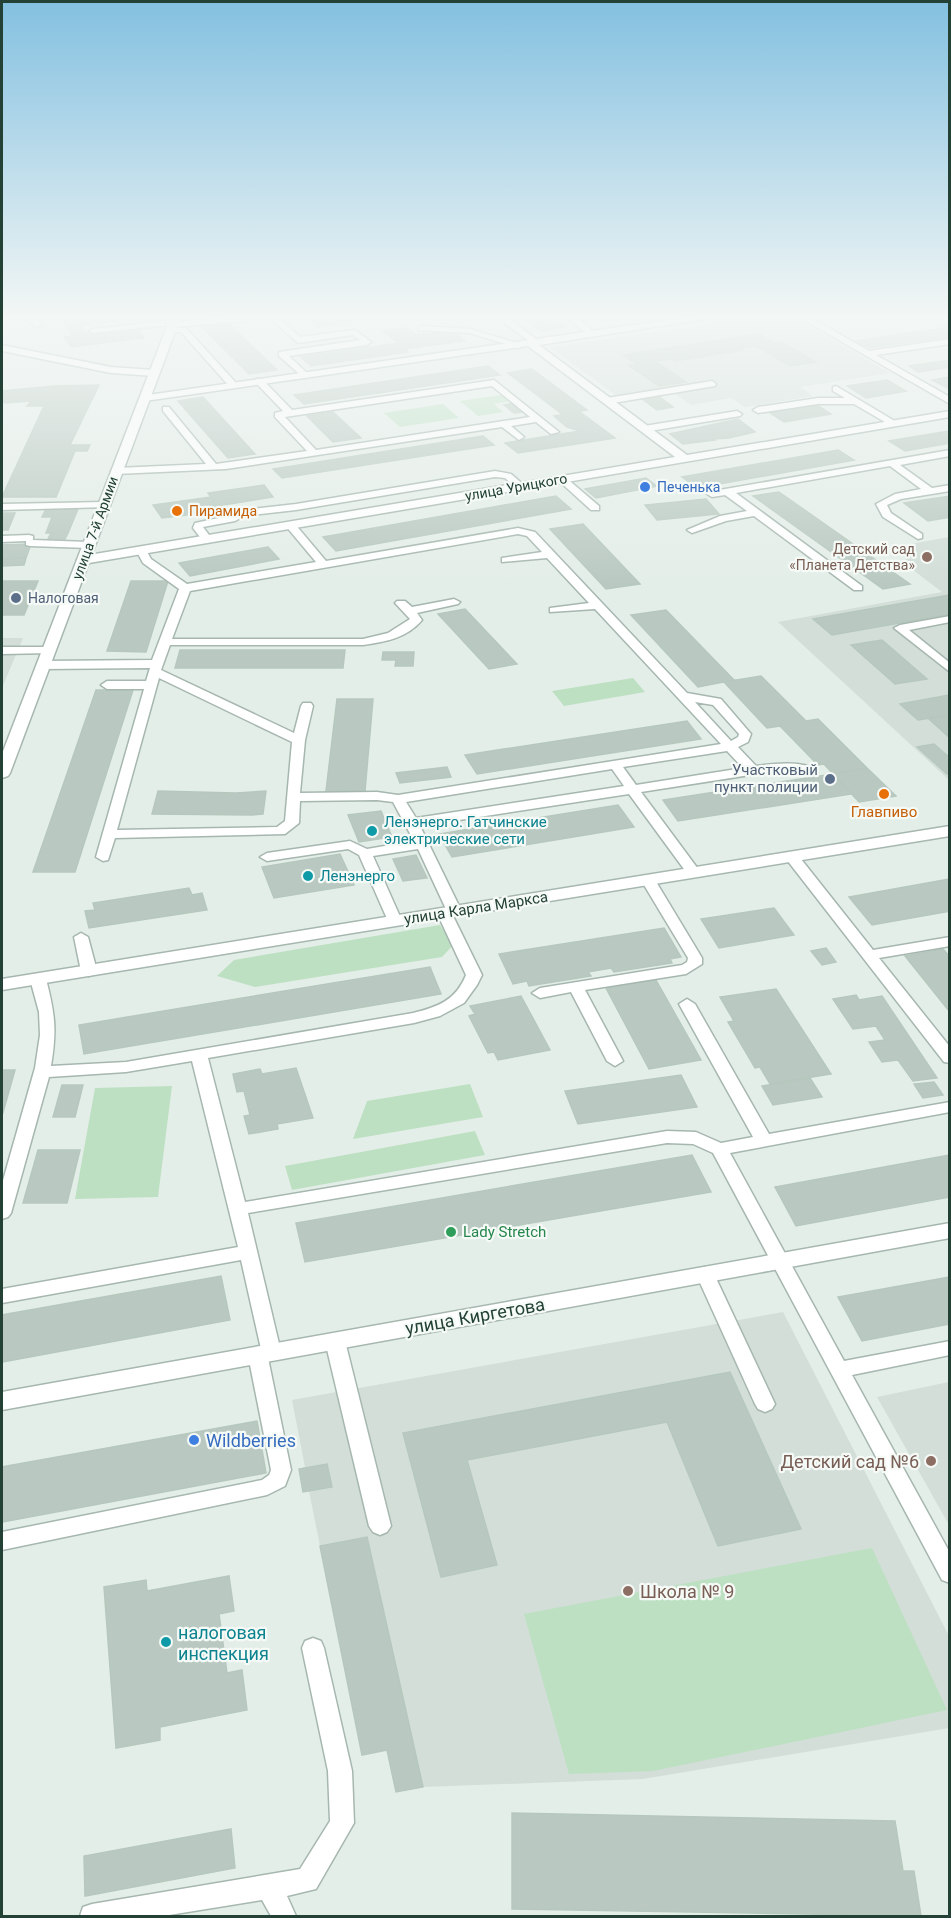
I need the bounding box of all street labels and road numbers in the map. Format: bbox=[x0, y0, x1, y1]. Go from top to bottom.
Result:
street label: улица Урицкого bbox=[464, 470, 568, 504]
street label: улица 7-й Армии bbox=[69, 474, 121, 582]
street label: улица Карла Маркса bbox=[403, 888, 549, 928]
street label: улица Киргетова bbox=[404, 1293, 546, 1339]

